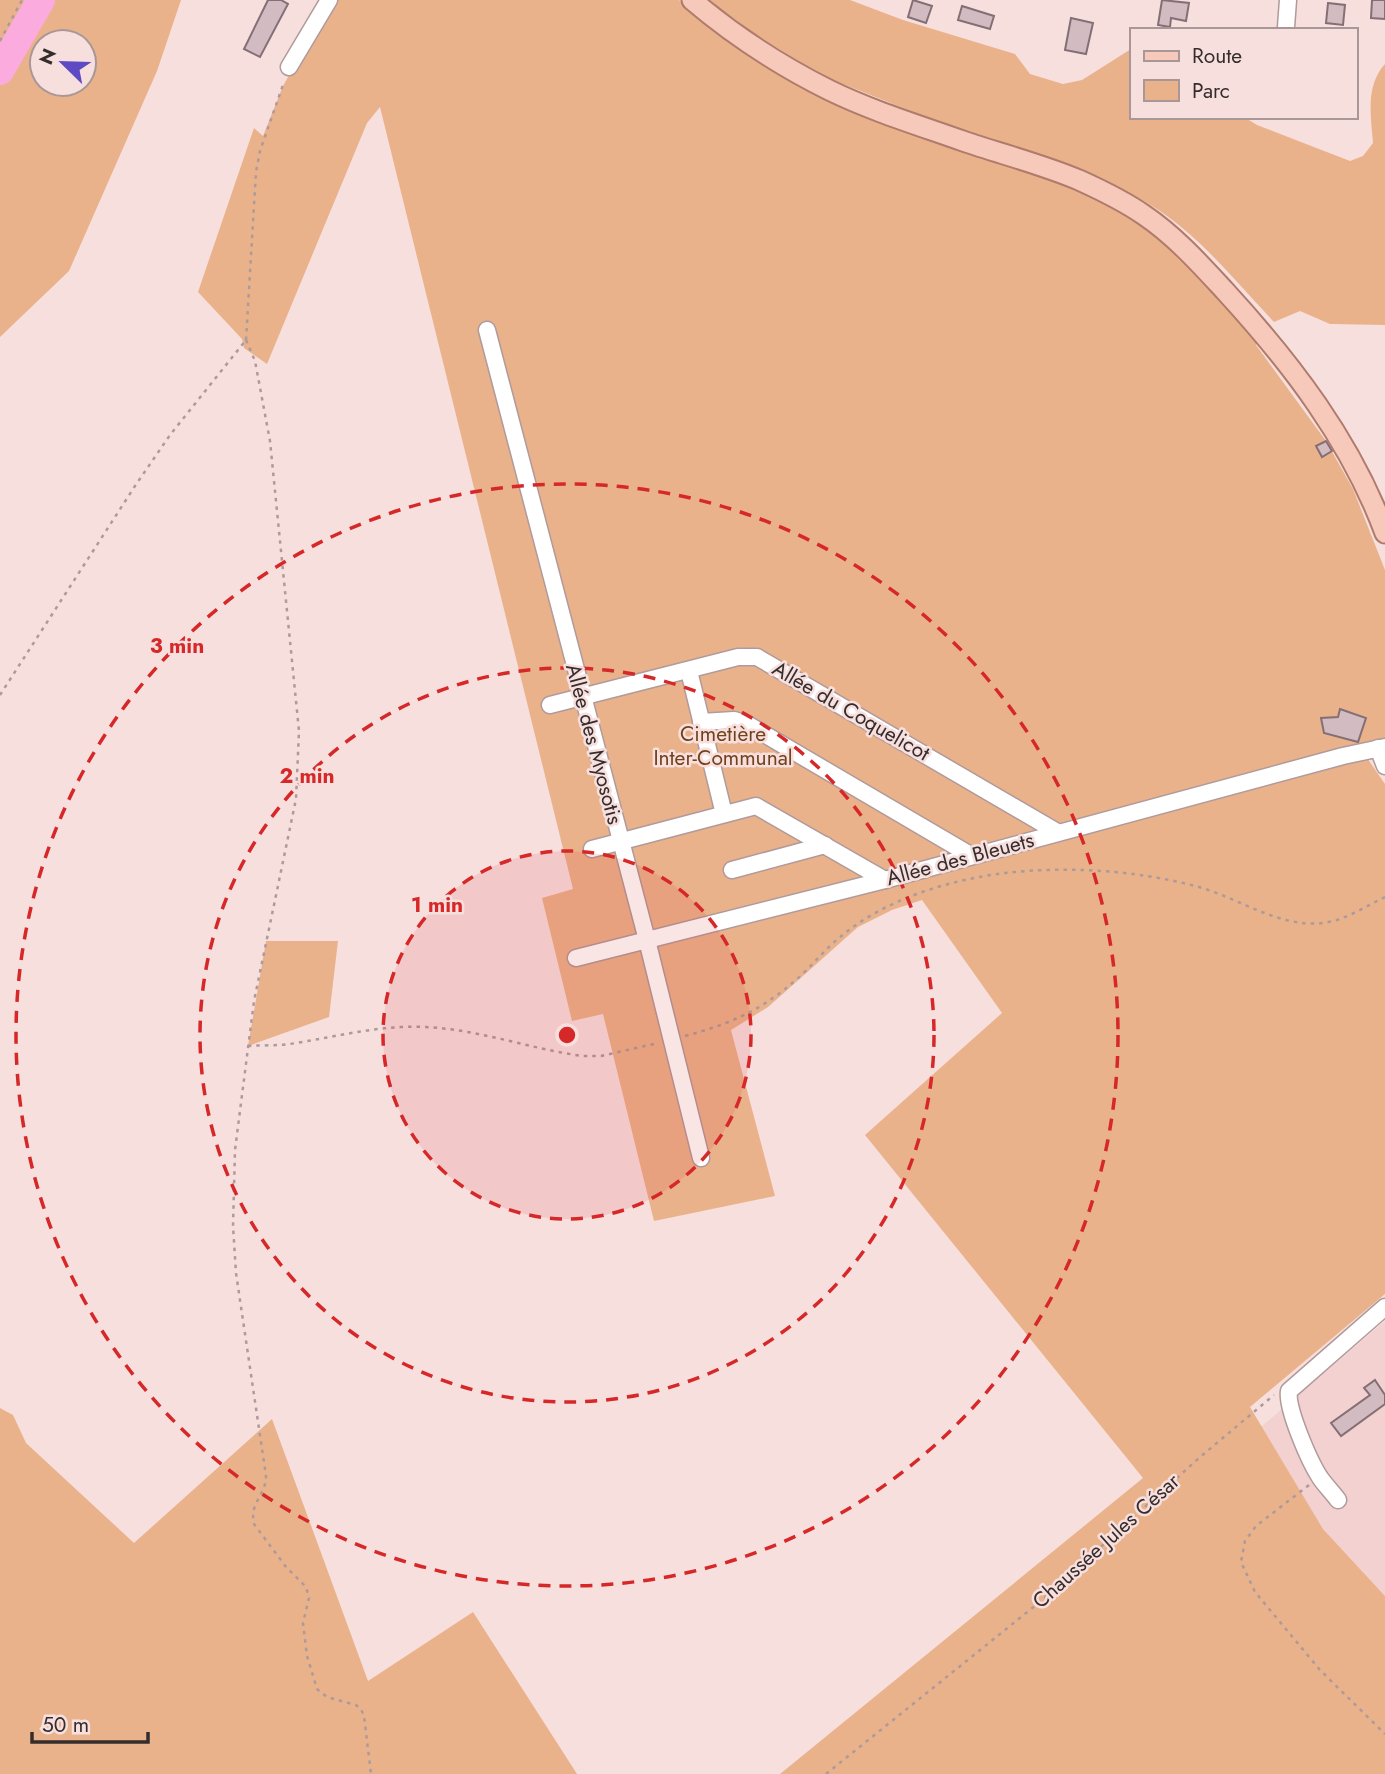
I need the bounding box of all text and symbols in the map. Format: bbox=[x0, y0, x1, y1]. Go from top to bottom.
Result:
north arrow bbox=[28, 28, 98, 98]
legend bbox=[1130, 28, 1357, 119]
text: Route bbox=[1192, 41, 1242, 71]
text: N bbox=[32, 44, 63, 69]
text: Parc bbox=[1192, 76, 1230, 106]
text: 3 min bbox=[150, 631, 204, 661]
street label: Allée du Coquelicot bbox=[767, 654, 935, 768]
street label: Allée des Myosotis bbox=[558, 660, 630, 828]
park label: Cimetière Inter-Communal bbox=[653, 719, 793, 773]
text: 2 min bbox=[279, 761, 335, 791]
street label: Allée des Bleuets bbox=[883, 825, 1037, 893]
text: 1 min bbox=[411, 890, 463, 920]
centre of rings bbox=[555, 1023, 579, 1047]
street label: Chaussée Jules César bbox=[1026, 1466, 1187, 1615]
scale bar bbox=[32, 1700, 147, 1744]
text: 50 m bbox=[42, 1710, 89, 1740]

